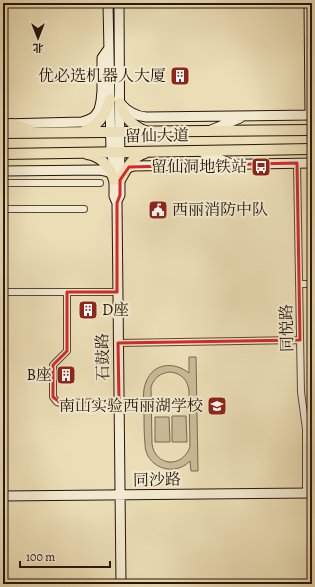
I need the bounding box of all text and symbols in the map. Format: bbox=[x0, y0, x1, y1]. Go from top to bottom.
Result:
north arrow bbox=[18, 18, 58, 58]
text: 北 bbox=[33, 40, 44, 55]
place label: 优必选机器人大厦 bbox=[38, 65, 166, 87]
building icon: 优必选机器人大厦 bbox=[169, 65, 191, 87]
street label: 留仙大道 bbox=[125, 124, 189, 148]
place label: 留仙洞地铁站 bbox=[151, 156, 247, 178]
bus stop icon: 留仙洞地铁站 bbox=[250, 156, 272, 178]
public building icon: 西丽消防中队 bbox=[147, 199, 169, 221]
place label: 西丽消防中队 bbox=[172, 199, 268, 221]
building icon: D座 bbox=[77, 299, 99, 321]
place label: D座 bbox=[102, 299, 129, 321]
street label: 同悦路 bbox=[276, 304, 298, 352]
street label: 石鼓路 bbox=[92, 333, 114, 381]
place label: B座 bbox=[26, 364, 52, 386]
building icon: B座 bbox=[55, 364, 77, 386]
place label: 南山实验西丽湖学校 bbox=[59, 395, 203, 417]
school or university icon: 南山实验西丽湖学校 bbox=[206, 395, 228, 417]
street label: 同沙路 bbox=[133, 469, 181, 491]
scale bar bbox=[20, 543, 110, 569]
text: 100 m bbox=[26, 549, 55, 565]

